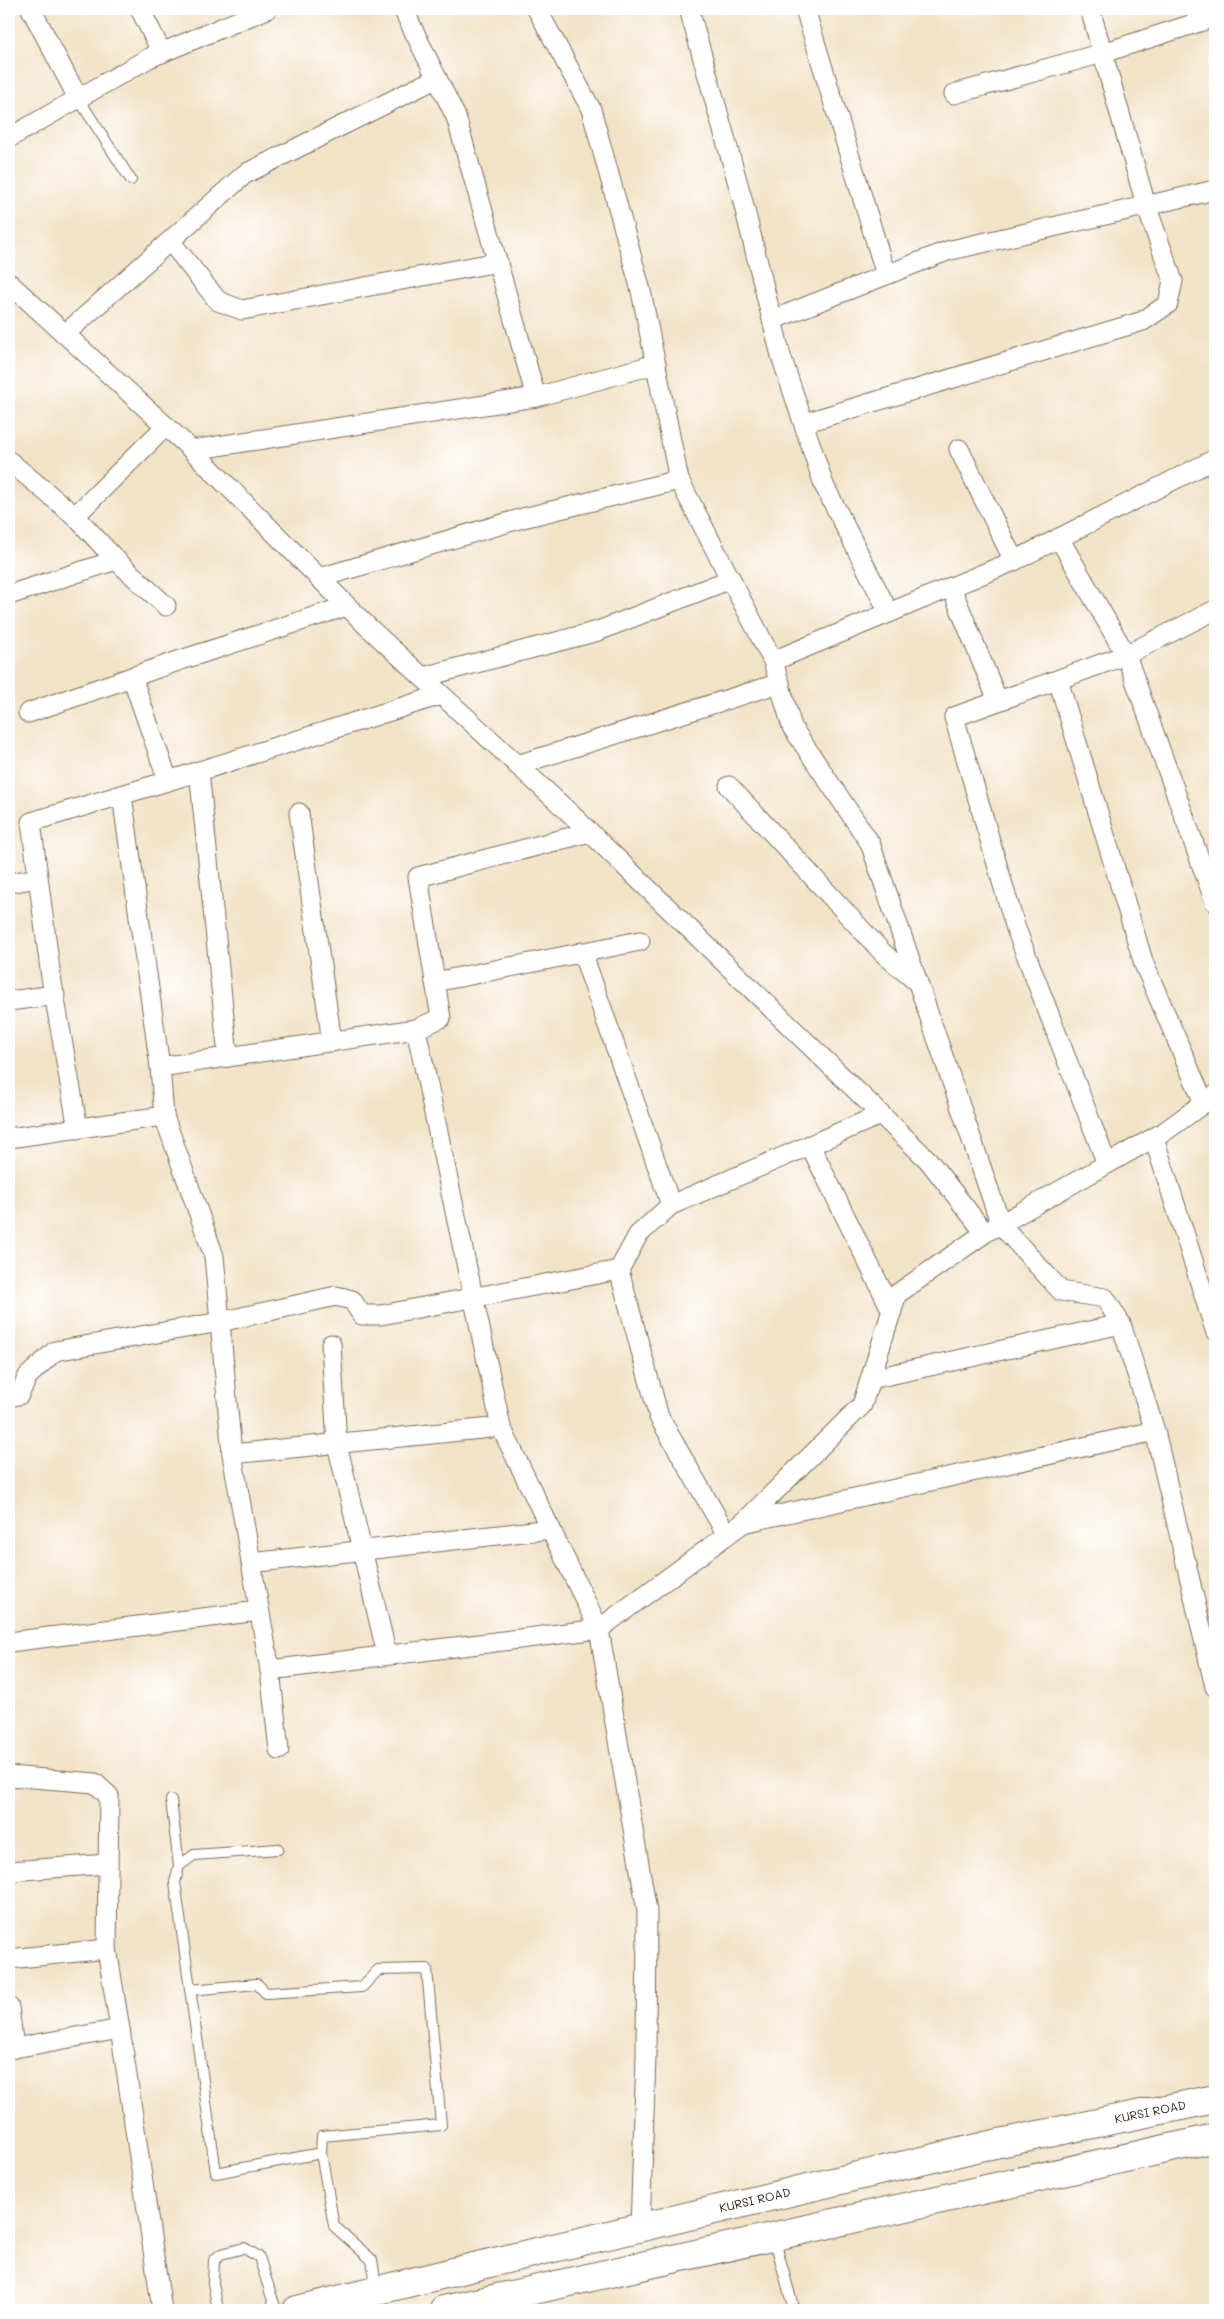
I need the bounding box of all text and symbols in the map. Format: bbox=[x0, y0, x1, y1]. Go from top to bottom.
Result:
street label: KURSI ROAD bbox=[1113, 2096, 1187, 2126]
street label: KURSI ROAD bbox=[718, 2183, 792, 2216]

